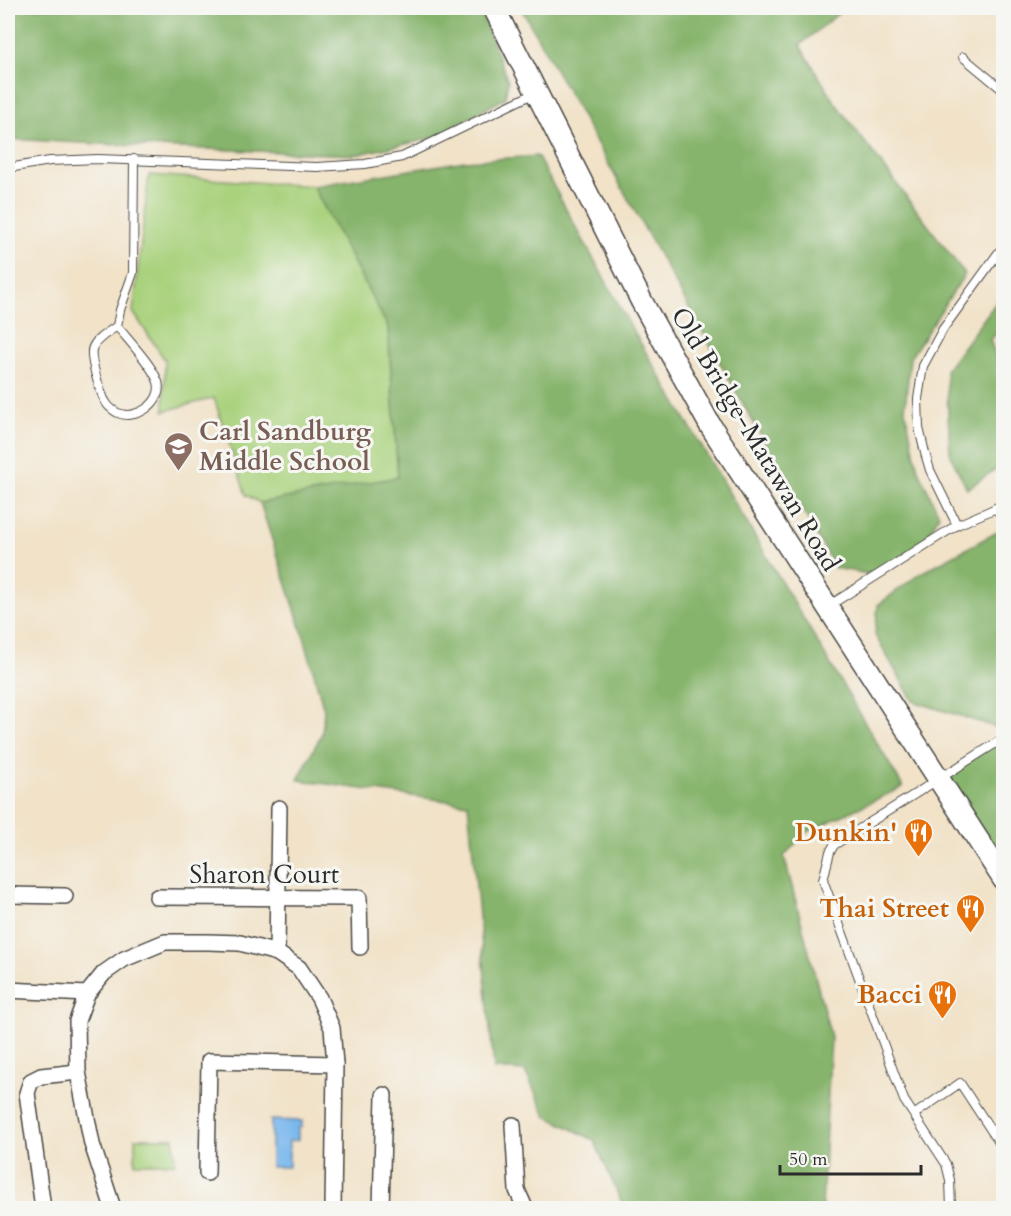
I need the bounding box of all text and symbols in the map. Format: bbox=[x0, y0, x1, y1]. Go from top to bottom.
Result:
street label: Old Bridge-Matawan Road bbox=[663, 301, 849, 578]
place label: Carl Sandburg Middle School bbox=[199, 414, 372, 479]
school or university icon: Carl Sandburg Middle School bbox=[162, 430, 194, 472]
place label: Dunkin' bbox=[795, 815, 897, 850]
restaurant icon: Dunkin' bbox=[902, 816, 934, 858]
street label: Sharon Court bbox=[189, 857, 339, 892]
place label: Thai Street bbox=[819, 891, 949, 926]
restaurant icon: Thai Street bbox=[954, 892, 986, 934]
place label: Bacci bbox=[857, 977, 922, 1012]
restaurant icon: Bacci bbox=[927, 978, 959, 1020]
scale bar bbox=[780, 1138, 921, 1176]
text: 50 m bbox=[789, 1147, 828, 1172]

